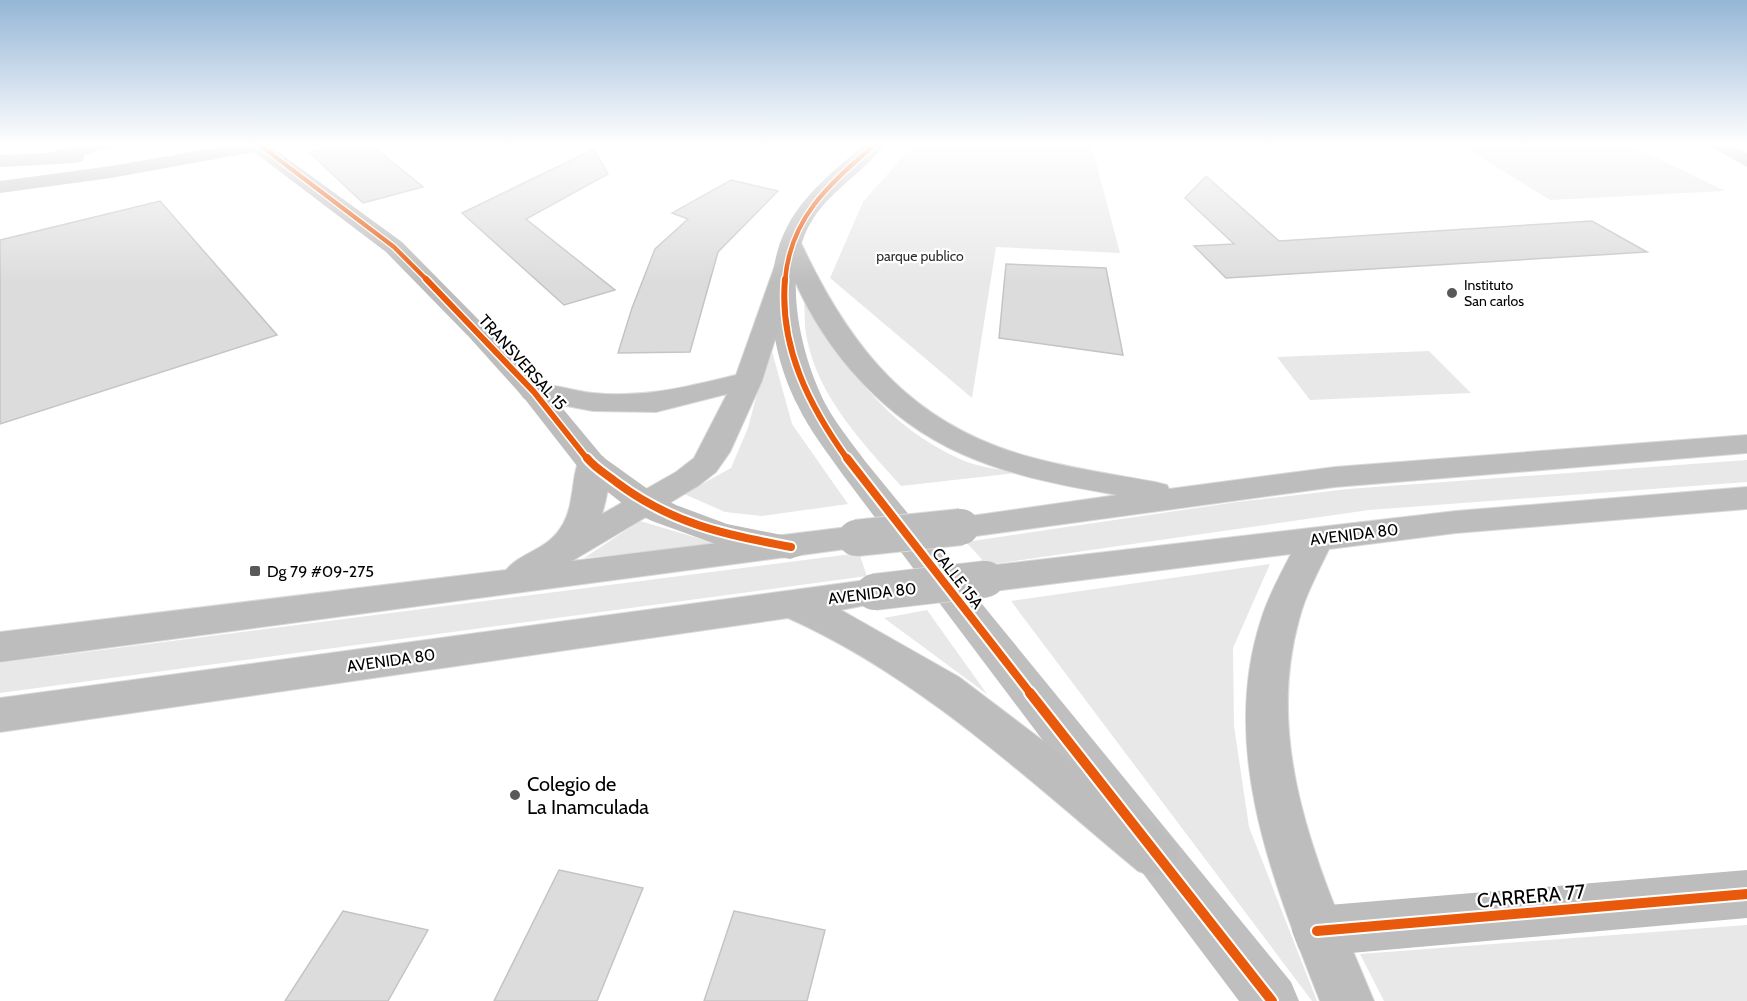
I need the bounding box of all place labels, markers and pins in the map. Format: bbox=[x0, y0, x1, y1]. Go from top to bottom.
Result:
place label: Instituto San carlos bbox=[1464, 276, 1524, 310]
marker: Instituto San carlos bbox=[1445, 286, 1459, 300]
place label: Dg 79 #09-275 bbox=[267, 562, 374, 581]
marker: Dg 79 #09-275 bbox=[248, 564, 262, 578]
place label: Colegio de La Inamculada bbox=[527, 772, 649, 819]
marker: Colegio de La Inamculada bbox=[508, 788, 522, 802]

